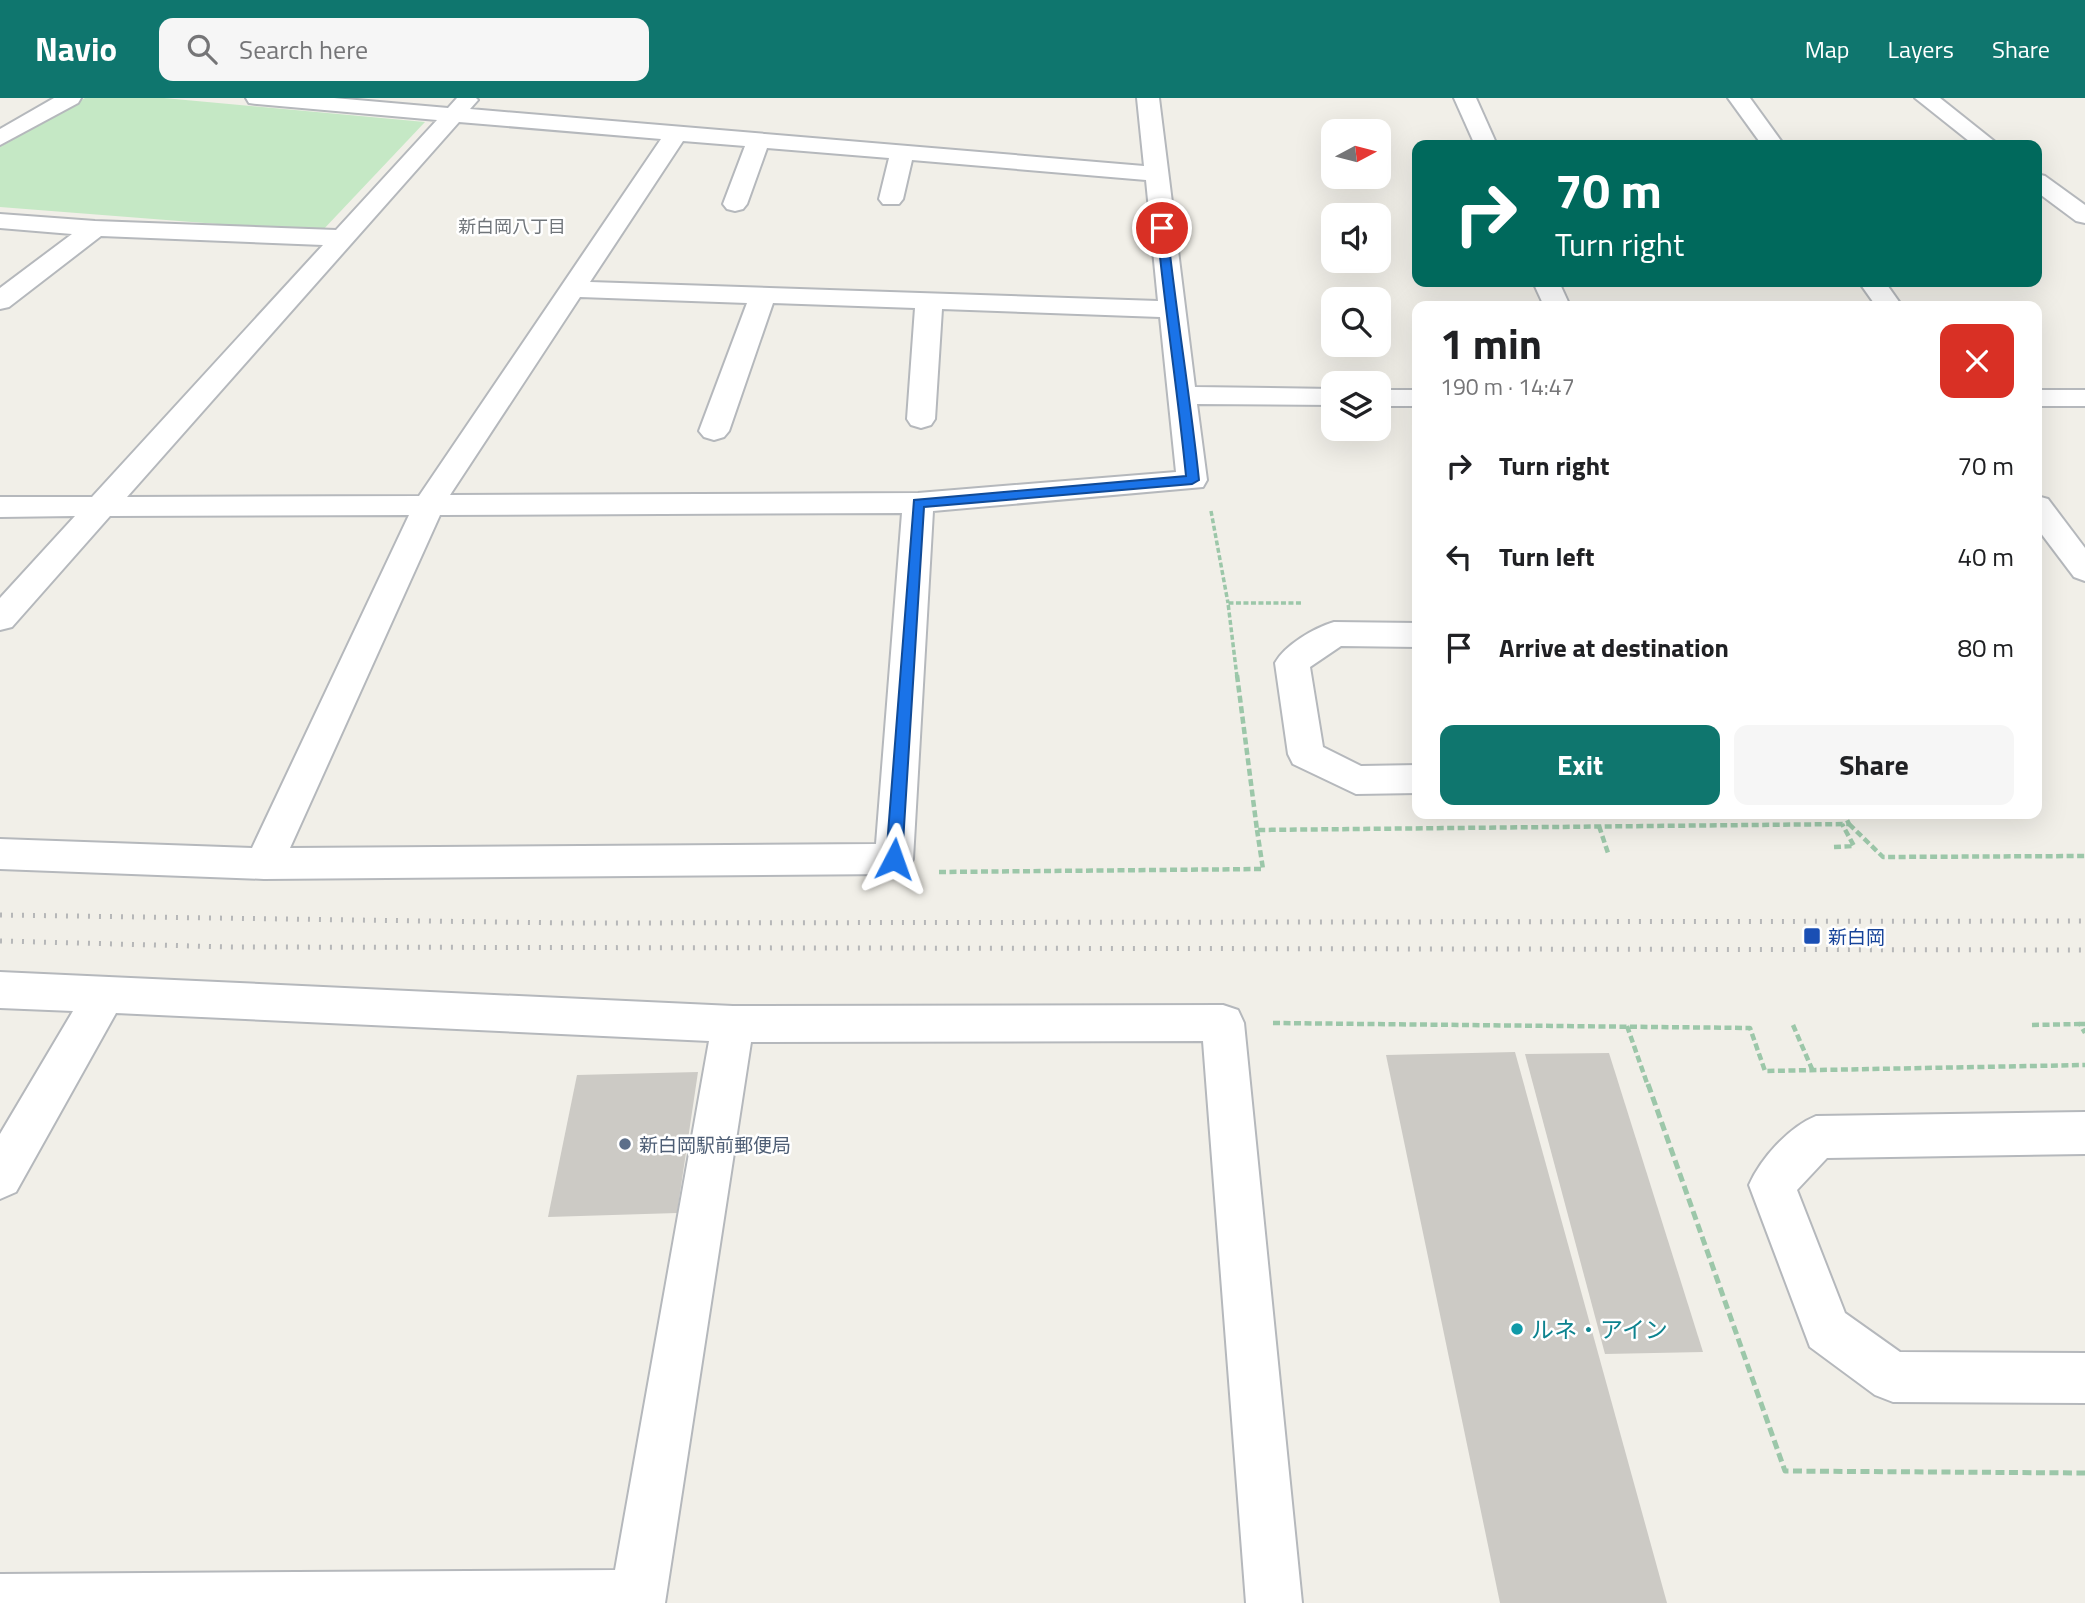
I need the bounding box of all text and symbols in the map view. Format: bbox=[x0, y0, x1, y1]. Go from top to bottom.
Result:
search box bbox=[159, 18, 649, 81]
text: Navio bbox=[35, 24, 117, 74]
icon: search bbox=[183, 30, 221, 68]
text: Search here bbox=[239, 30, 368, 69]
text: Map bbox=[1805, 31, 1850, 67]
text: Layers bbox=[1888, 31, 1954, 67]
text: Share bbox=[1992, 31, 2050, 67]
north arrow bbox=[1321, 119, 1391, 189]
map controls bbox=[1321, 119, 1391, 441]
text: 70 m bbox=[1555, 152, 1662, 227]
icon: right bbox=[1440, 168, 1531, 259]
pin bbox=[1132, 198, 1192, 258]
button: sound bbox=[1321, 203, 1391, 273]
icon: arrive bbox=[1143, 209, 1181, 247]
district label: 新白岡八丁目 bbox=[458, 213, 566, 240]
text: Turn right bbox=[1555, 220, 1684, 268]
button: search bbox=[1321, 287, 1391, 357]
text: 1 min bbox=[1440, 311, 1542, 375]
button: close bbox=[1940, 324, 2014, 398]
text: 190 m · 14:47 bbox=[1440, 369, 1575, 404]
button: layers bbox=[1321, 371, 1391, 441]
text: Turn right bbox=[1499, 446, 1610, 485]
text: 70 m bbox=[1957, 446, 2014, 485]
icon: right bbox=[1440, 447, 1478, 485]
text: Turn left bbox=[1499, 537, 1594, 576]
text: 40 m bbox=[1957, 537, 2014, 576]
icon: left bbox=[1440, 538, 1478, 576]
text: Arrive at destination bbox=[1499, 628, 1729, 667]
text: 80 m bbox=[1957, 628, 2014, 667]
icon: arrive bbox=[1440, 629, 1478, 667]
button: Exit bbox=[1440, 725, 1720, 805]
button: Share bbox=[1734, 725, 2014, 805]
position arrow bbox=[857, 822, 931, 896]
place label: 新白岡 bbox=[1828, 922, 1885, 951]
marker: 新白岡 bbox=[1802, 926, 1822, 946]
place label: 新白岡駅前郵便局 bbox=[639, 1130, 791, 1159]
marker: 新白岡駅前郵便局 bbox=[617, 1136, 633, 1152]
place label: ルネ・アイン bbox=[1531, 1312, 1668, 1347]
marker: ルネ・アイン bbox=[1509, 1321, 1525, 1337]

